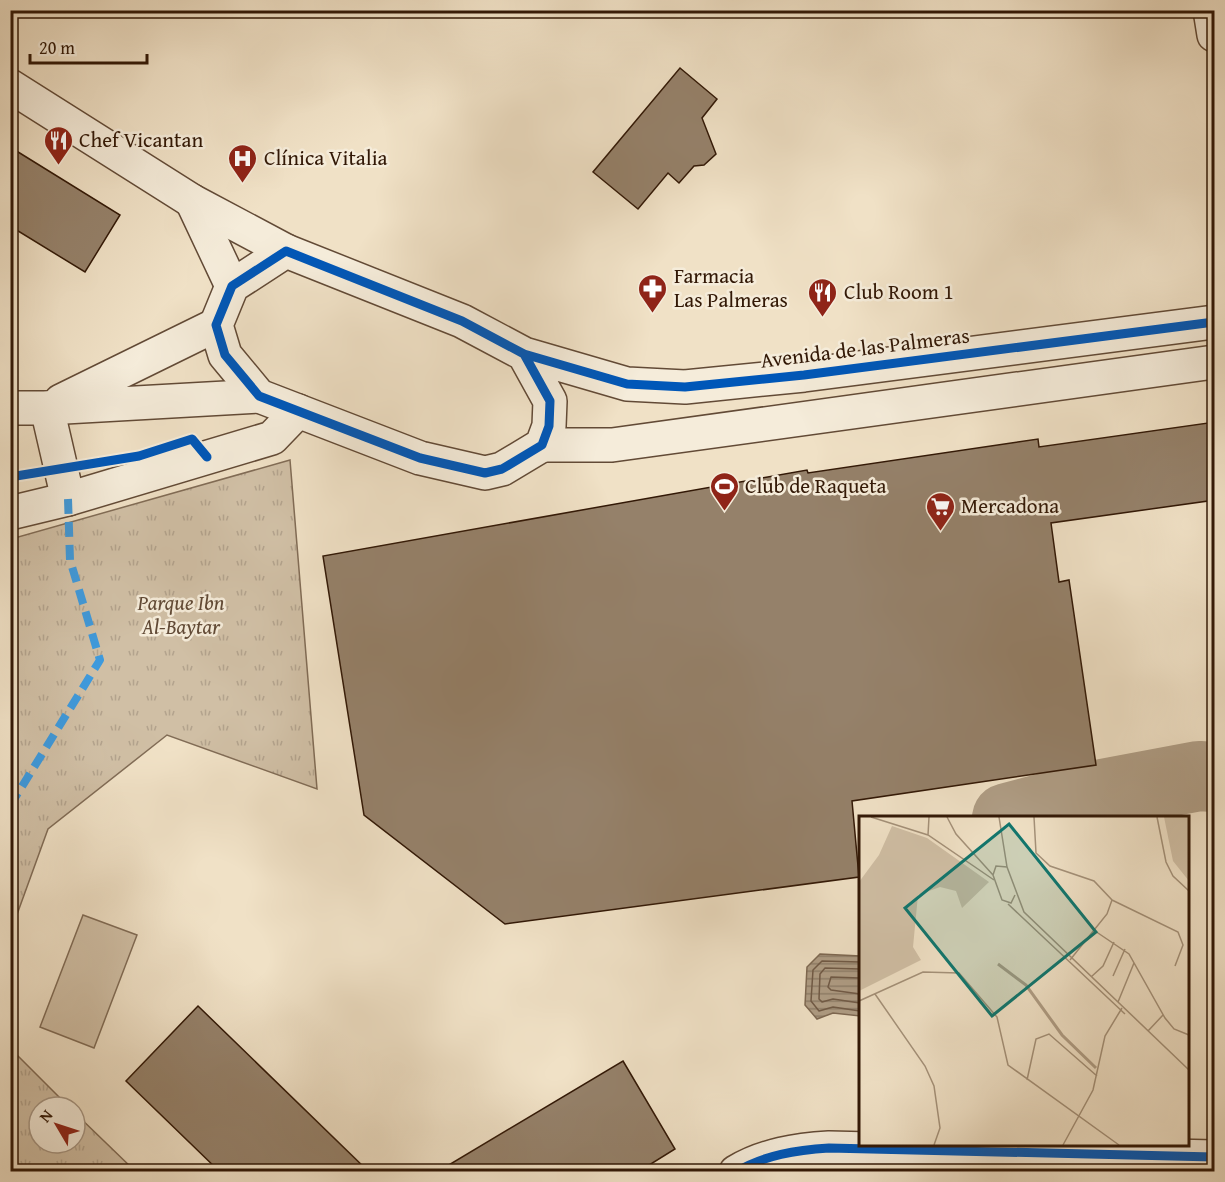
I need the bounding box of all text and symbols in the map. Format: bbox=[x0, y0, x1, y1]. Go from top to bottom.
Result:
scale bar bbox=[30, 27, 147, 65]
text: 20 m bbox=[39, 34, 75, 61]
restaurant icon: Chef Vicantan bbox=[42, 124, 74, 166]
place label: Chef Vicantan bbox=[79, 124, 203, 155]
hospital icon: Clínica Vitalia bbox=[227, 142, 259, 184]
place label: Clínica Vitalia bbox=[264, 142, 388, 173]
place label: Farmacia Las Palmeras bbox=[674, 260, 788, 315]
pharmacy icon: Farmacia Las Palmeras bbox=[637, 272, 669, 314]
restaurant icon: Club Room 1 bbox=[807, 276, 839, 318]
place label: Club Room 1 bbox=[844, 276, 954, 307]
street label: Avenida de las Palmeras bbox=[759, 319, 971, 376]
sports icon: Club de Raqueta bbox=[708, 470, 740, 512]
place label: Club de Raqueta bbox=[745, 470, 887, 501]
supermarket icon: Mercadona bbox=[924, 490, 956, 532]
place label: Mercadona bbox=[961, 490, 1059, 521]
park label: Parque Ibn Al-Baytar bbox=[137, 587, 225, 642]
inset map bbox=[859, 816, 1189, 1146]
north arrow bbox=[27, 1095, 87, 1155]
text: N bbox=[33, 1104, 58, 1127]

